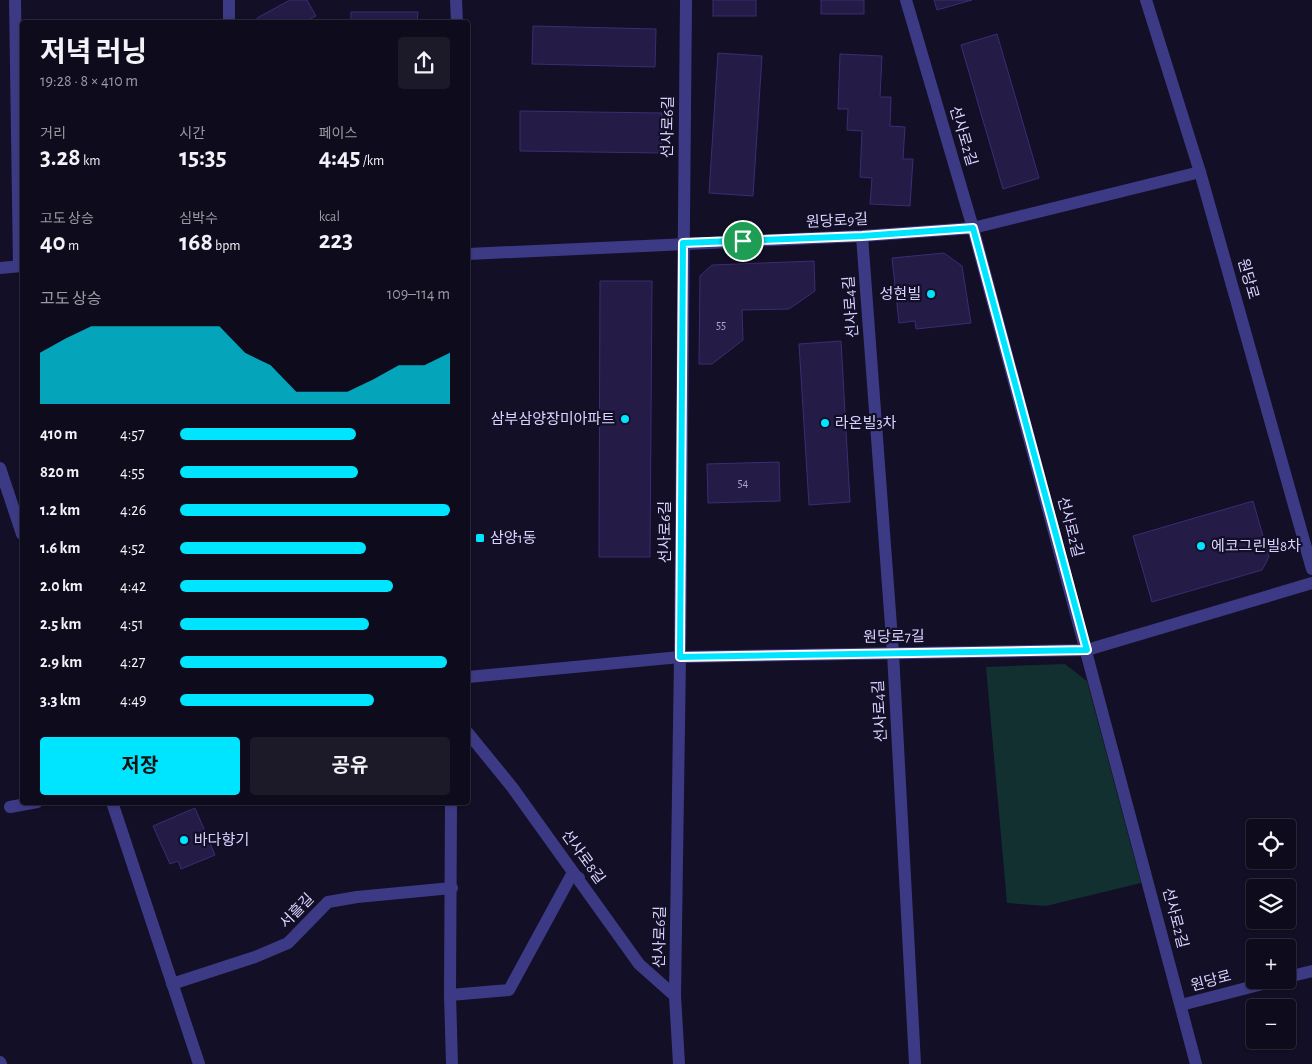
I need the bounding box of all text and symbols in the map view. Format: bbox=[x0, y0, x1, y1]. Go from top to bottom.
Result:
button: share bbox=[398, 37, 450, 89]
text: 저녁 러닝 bbox=[40, 39, 147, 67]
text: 19:28 · 8 × 410 m bbox=[40, 73, 138, 89]
street label: 선사로6길 bbox=[659, 96, 676, 158]
street label: 선사로2길 bbox=[947, 104, 980, 168]
text: 거리 bbox=[40, 127, 66, 141]
text: 시간 bbox=[179, 127, 205, 141]
text: 페이스 bbox=[319, 127, 357, 141]
text: 3.28 bbox=[40, 145, 81, 170]
text: 15:35 bbox=[179, 145, 226, 170]
text: 4:45 bbox=[319, 145, 360, 170]
text: km bbox=[81, 154, 101, 168]
text: /km bbox=[360, 154, 384, 168]
text: kcal bbox=[319, 210, 340, 224]
street label: 원당로9길 bbox=[805, 211, 868, 230]
text: 고도 상승 bbox=[40, 212, 94, 226]
text: 심박수 bbox=[179, 212, 218, 226]
pin bbox=[722, 220, 764, 262]
icon: arrive bbox=[729, 227, 757, 255]
text: 223 bbox=[319, 228, 353, 253]
text: 40 bbox=[40, 230, 66, 255]
text: 168 bbox=[179, 230, 213, 255]
text: m bbox=[66, 239, 79, 253]
text: bpm bbox=[213, 239, 240, 253]
street label: 원당로 bbox=[1235, 257, 1262, 301]
street label: 선사로4길 bbox=[840, 275, 861, 339]
place label: 성현빌 bbox=[880, 285, 921, 302]
text: 109–114 m bbox=[387, 286, 450, 302]
marker: 성현빌 bbox=[925, 288, 937, 300]
text: 고도 상승 bbox=[40, 291, 102, 307]
house number: 55 bbox=[716, 319, 726, 331]
place label: 삼부삼양장미아파트 bbox=[491, 411, 615, 427]
marker: 삼부삼양장미아파트 bbox=[619, 413, 631, 425]
place label: 라온빌3차 bbox=[835, 415, 897, 431]
marker: 라온빌3차 bbox=[819, 417, 831, 429]
text: 410 m bbox=[40, 426, 77, 442]
text: 4:57 bbox=[120, 426, 145, 442]
text: 820 m bbox=[40, 464, 79, 480]
text: 4:55 bbox=[120, 464, 145, 480]
house number: 54 bbox=[738, 477, 749, 489]
street label: 선사로2길 bbox=[1055, 495, 1086, 559]
street label: 선사로6길 bbox=[657, 501, 673, 563]
text: 1.2 km bbox=[40, 502, 80, 518]
text: 4:26 bbox=[120, 502, 146, 518]
place label: 삼양1동 bbox=[490, 530, 537, 546]
marker: 삼양1동 bbox=[474, 532, 486, 544]
place label: 에코그린빌8차 bbox=[1211, 538, 1301, 554]
text: 1.6 km bbox=[40, 540, 80, 556]
text: 4:52 bbox=[120, 540, 145, 556]
marker: 에코그린빌8차 bbox=[1195, 540, 1207, 552]
text: 2.0 km bbox=[40, 578, 83, 594]
text: 4:42 bbox=[120, 578, 146, 594]
text: 2.5 km bbox=[40, 616, 81, 632]
text: 4:51 bbox=[120, 616, 144, 632]
street label: 원당로7길 bbox=[863, 628, 925, 645]
text: 2.9 km bbox=[40, 654, 82, 670]
text: 4:27 bbox=[120, 654, 145, 670]
street label: 선사로4길 bbox=[870, 679, 889, 743]
text: 3.3 km bbox=[40, 692, 81, 708]
text: 4:49 bbox=[120, 692, 147, 708]
button: 저장 bbox=[40, 737, 240, 795]
button: 공유 bbox=[250, 737, 450, 795]
map controls bbox=[1246, 819, 1296, 1049]
button: locate bbox=[1246, 819, 1296, 869]
street label: 선사로8길 bbox=[559, 827, 608, 887]
place label: 바다향기 bbox=[194, 832, 249, 848]
marker: 바다향기 bbox=[178, 834, 190, 846]
button: layers bbox=[1246, 879, 1296, 929]
street label: 선사로2길 bbox=[1160, 886, 1191, 950]
street label: 서흘길 bbox=[277, 890, 317, 931]
street label: 선사로6길 bbox=[651, 906, 668, 968]
button: + bbox=[1246, 939, 1296, 989]
street label: 원당로 bbox=[1189, 967, 1233, 994]
button: − bbox=[1246, 999, 1296, 1049]

